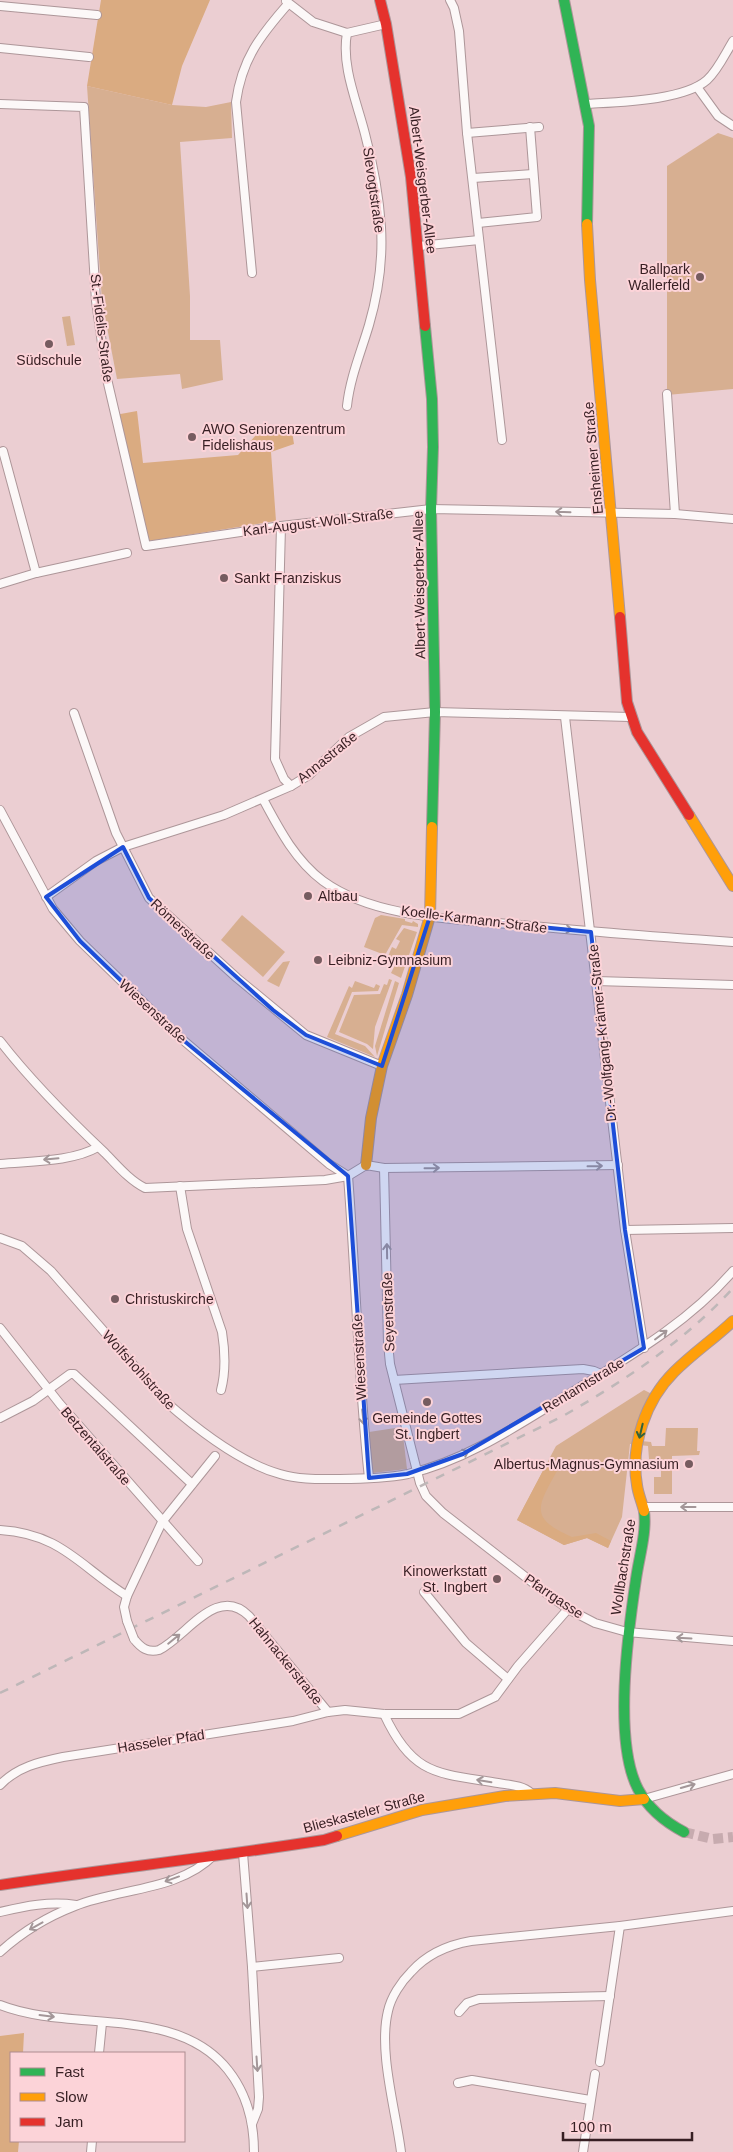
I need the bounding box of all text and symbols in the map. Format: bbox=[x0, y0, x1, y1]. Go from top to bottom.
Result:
street label: Albert-Weisgerber-Allee bbox=[406, 105, 440, 255]
street label: Slevogtstraße bbox=[360, 146, 388, 234]
place label: Ballpark Wallerfeld bbox=[628, 261, 691, 293]
marker: Ballpark Wallerfeld bbox=[694, 271, 706, 283]
street label: St.-Fidelis-Straße bbox=[87, 273, 117, 383]
marker: Südschule bbox=[43, 338, 55, 350]
place label: Südschule bbox=[16, 352, 82, 368]
street label: Ensheimer Straße bbox=[580, 401, 606, 515]
place label: AWO Seniorenzentrum Fidelishaus bbox=[202, 421, 345, 453]
marker: AWO Seniorenzentrum Fidelishaus bbox=[186, 431, 198, 443]
street label: Karl-August-Woll-Straße bbox=[242, 505, 394, 539]
one-way arrow bbox=[555, 507, 572, 517]
street label: Albert-Weisgerber-Allee bbox=[410, 510, 428, 659]
place label: Sankt Franziskus bbox=[234, 570, 341, 586]
marker: Sankt Franziskus bbox=[218, 572, 230, 584]
street label: Annastraße bbox=[294, 728, 360, 786]
place label: Altbau bbox=[318, 888, 358, 904]
marker: Altbau bbox=[302, 890, 314, 902]
street label: Römerstraße bbox=[148, 895, 218, 963]
street label: Koelle-Karmann-Straße bbox=[400, 902, 548, 936]
one-way arrow bbox=[557, 924, 573, 934]
street label: Dr.-Wolfgang-Krämer-Straße bbox=[585, 943, 619, 1123]
place label: Leibniz-Gymnasium bbox=[328, 952, 452, 968]
marker: Leibniz-Gymnasium bbox=[312, 954, 324, 966]
street label: Wiesenstraße bbox=[116, 976, 190, 1046]
one-way arrow bbox=[44, 1154, 60, 1163]
one-way arrow bbox=[586, 1161, 603, 1171]
one-way arrow bbox=[424, 1163, 440, 1173]
one-way arrow bbox=[382, 1243, 392, 1259]
street label: Seyenstraße bbox=[379, 1272, 397, 1352]
place label: Christuskirche bbox=[125, 1291, 214, 1307]
marker: Christuskirche bbox=[109, 1293, 121, 1305]
street label: Wiesenstraße bbox=[349, 1313, 369, 1401]
street label: Wolfshohlstraße bbox=[99, 1327, 179, 1413]
one-way arrow bbox=[654, 1330, 667, 1341]
street label: Rentamtstraße bbox=[539, 1354, 627, 1416]
marker: Gemeinde Gottes St. Ingbert bbox=[421, 1396, 433, 1408]
street label: Betzentalstraße bbox=[58, 1404, 134, 1488]
one-way arrow bbox=[358, 1409, 367, 1425]
place label: Gemeinde Gottes St. Ingbert bbox=[372, 1410, 482, 1442]
one-way arrow bbox=[636, 1422, 645, 1438]
one-way arrow bbox=[454, 1449, 469, 1459]
place label: Albertus-Magnus-Gymnasium bbox=[494, 1456, 679, 1472]
marker: Albertus-Magnus-Gymnasium bbox=[683, 1458, 695, 1470]
one-way arrow bbox=[681, 1502, 697, 1512]
street label: Wollbachstraße bbox=[608, 1518, 639, 1616]
place label: Kinowerkstatt St. Ingbert bbox=[403, 1563, 487, 1595]
street label: Pfarrgasse bbox=[521, 1570, 587, 1622]
marker: Kinowerkstatt St. Ingbert bbox=[491, 1573, 503, 1585]
street label: Hahnackerstraße bbox=[246, 1614, 326, 1708]
one-way arrow bbox=[677, 1633, 693, 1642]
one-way arrow bbox=[167, 1634, 180, 1645]
street label: Hasseler Pfad bbox=[116, 1726, 206, 1756]
one-way arrow bbox=[477, 1775, 493, 1785]
one-way arrow bbox=[680, 1780, 696, 1790]
street label: Blieskasteler Straße bbox=[301, 1788, 427, 1836]
one-way arrow bbox=[165, 1875, 180, 1884]
one-way arrow bbox=[243, 1893, 252, 1909]
one-way arrow bbox=[29, 1921, 44, 1931]
one-way arrow bbox=[39, 2011, 55, 2021]
legend bbox=[10, 2052, 185, 2142]
one-way arrow bbox=[252, 2055, 261, 2071]
text: Fast bbox=[55, 2063, 85, 2080]
text: Slow bbox=[55, 2088, 88, 2105]
scale bar bbox=[563, 2110, 692, 2142]
text: Jam bbox=[55, 2113, 83, 2130]
text: 100 m bbox=[570, 2118, 612, 2135]

